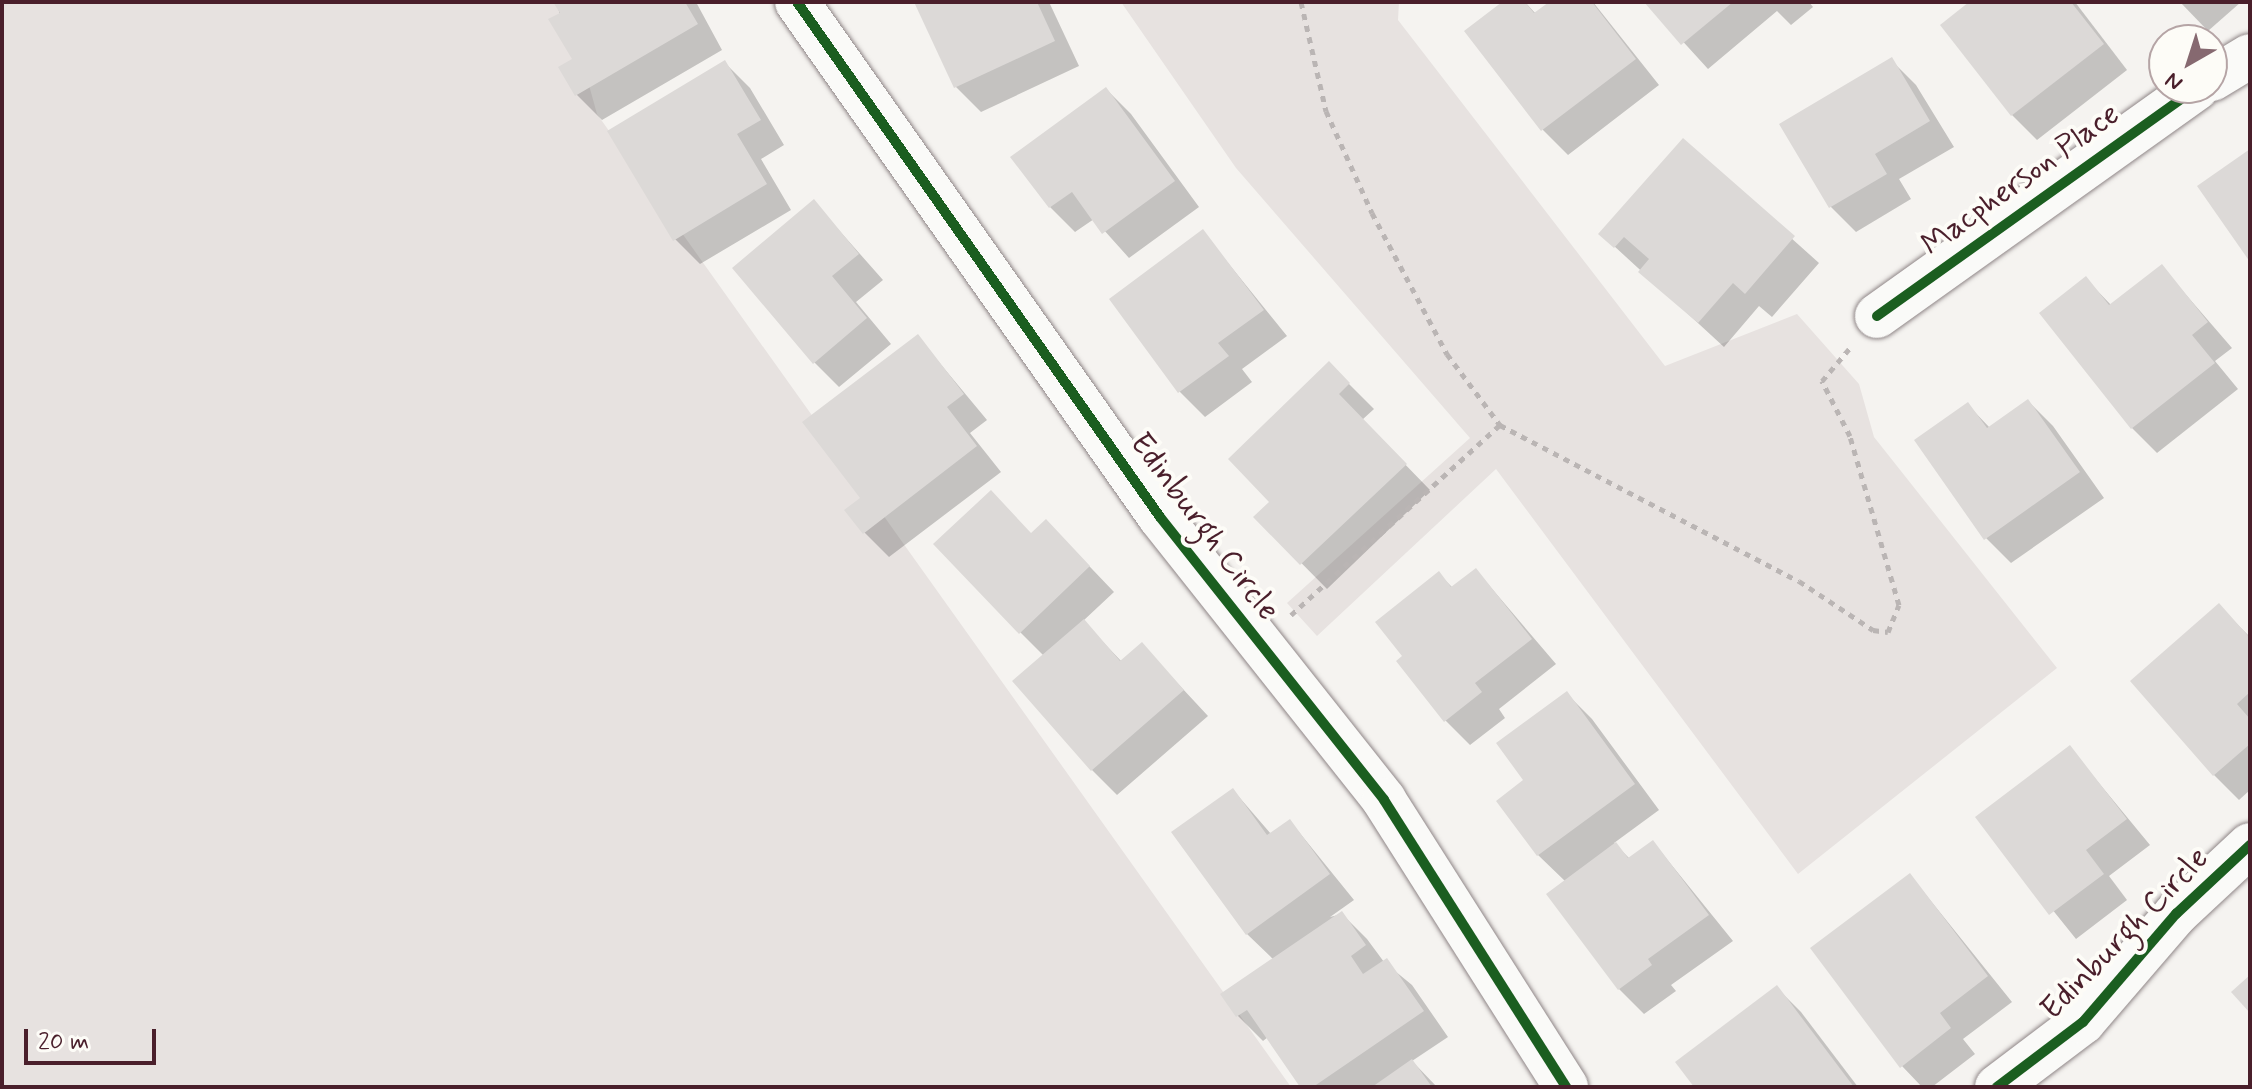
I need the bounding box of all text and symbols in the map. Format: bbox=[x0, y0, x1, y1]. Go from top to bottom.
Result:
north arrow bbox=[2148, 24, 2228, 104]
text: N bbox=[2160, 66, 2189, 97]
street label: Macpherson Place bbox=[1914, 95, 2128, 265]
street label: Edinburgh Circle bbox=[1121, 425, 1287, 629]
street label: Edinburgh Circle bbox=[2033, 840, 2217, 1028]
scale bar bbox=[28, 1013, 160, 1063]
text: 20 m bbox=[38, 1027, 89, 1058]

